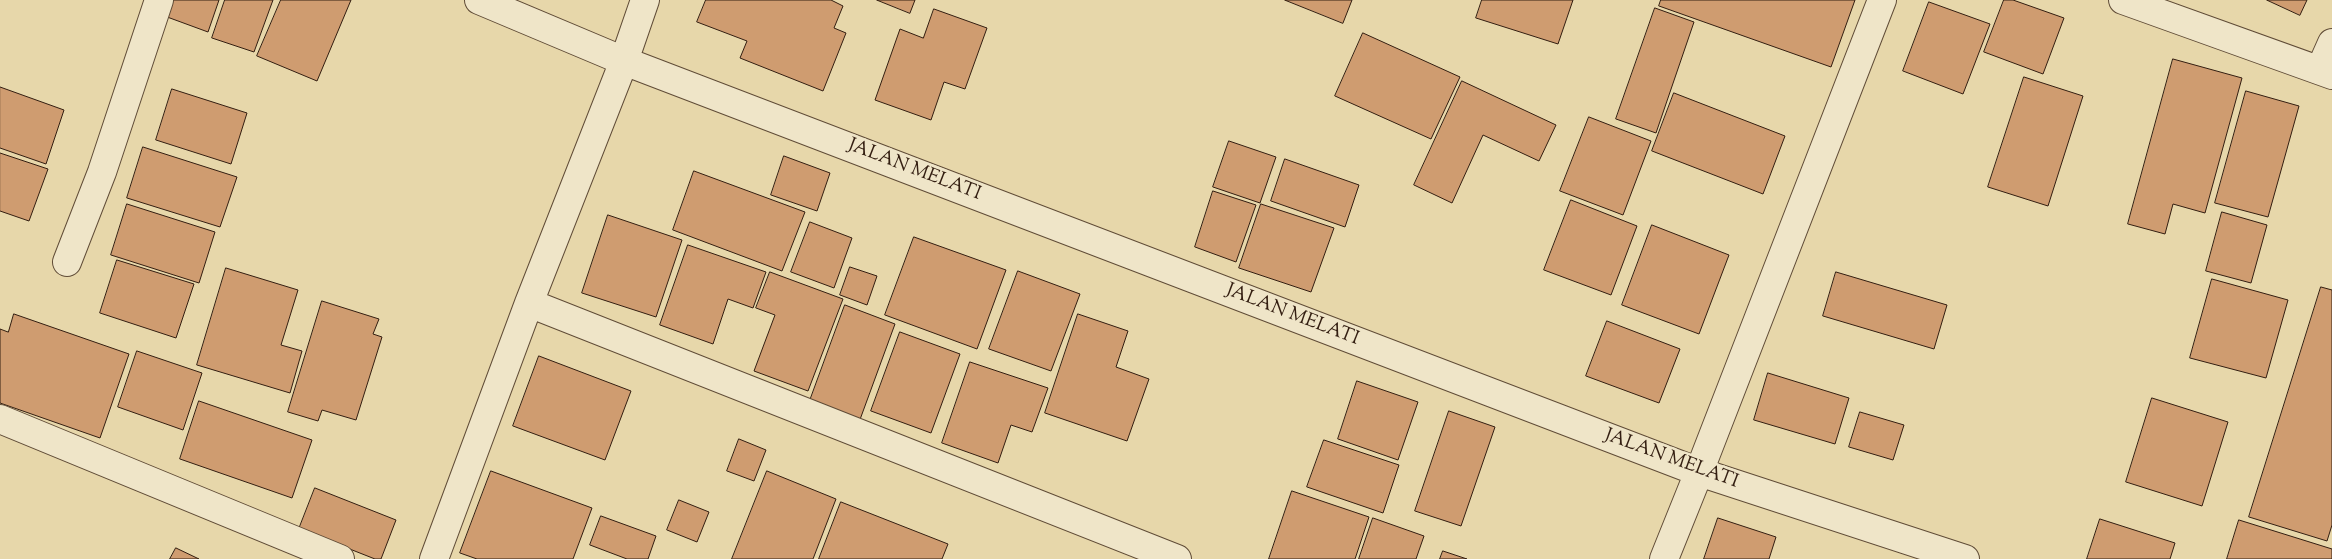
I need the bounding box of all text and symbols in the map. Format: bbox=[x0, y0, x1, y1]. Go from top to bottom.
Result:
street label: JALAN MELATI bbox=[844, 135, 984, 207]
street label: JALAN MELATI bbox=[1222, 280, 1362, 352]
street label: JALAN MELATI bbox=[1601, 425, 1741, 495]

